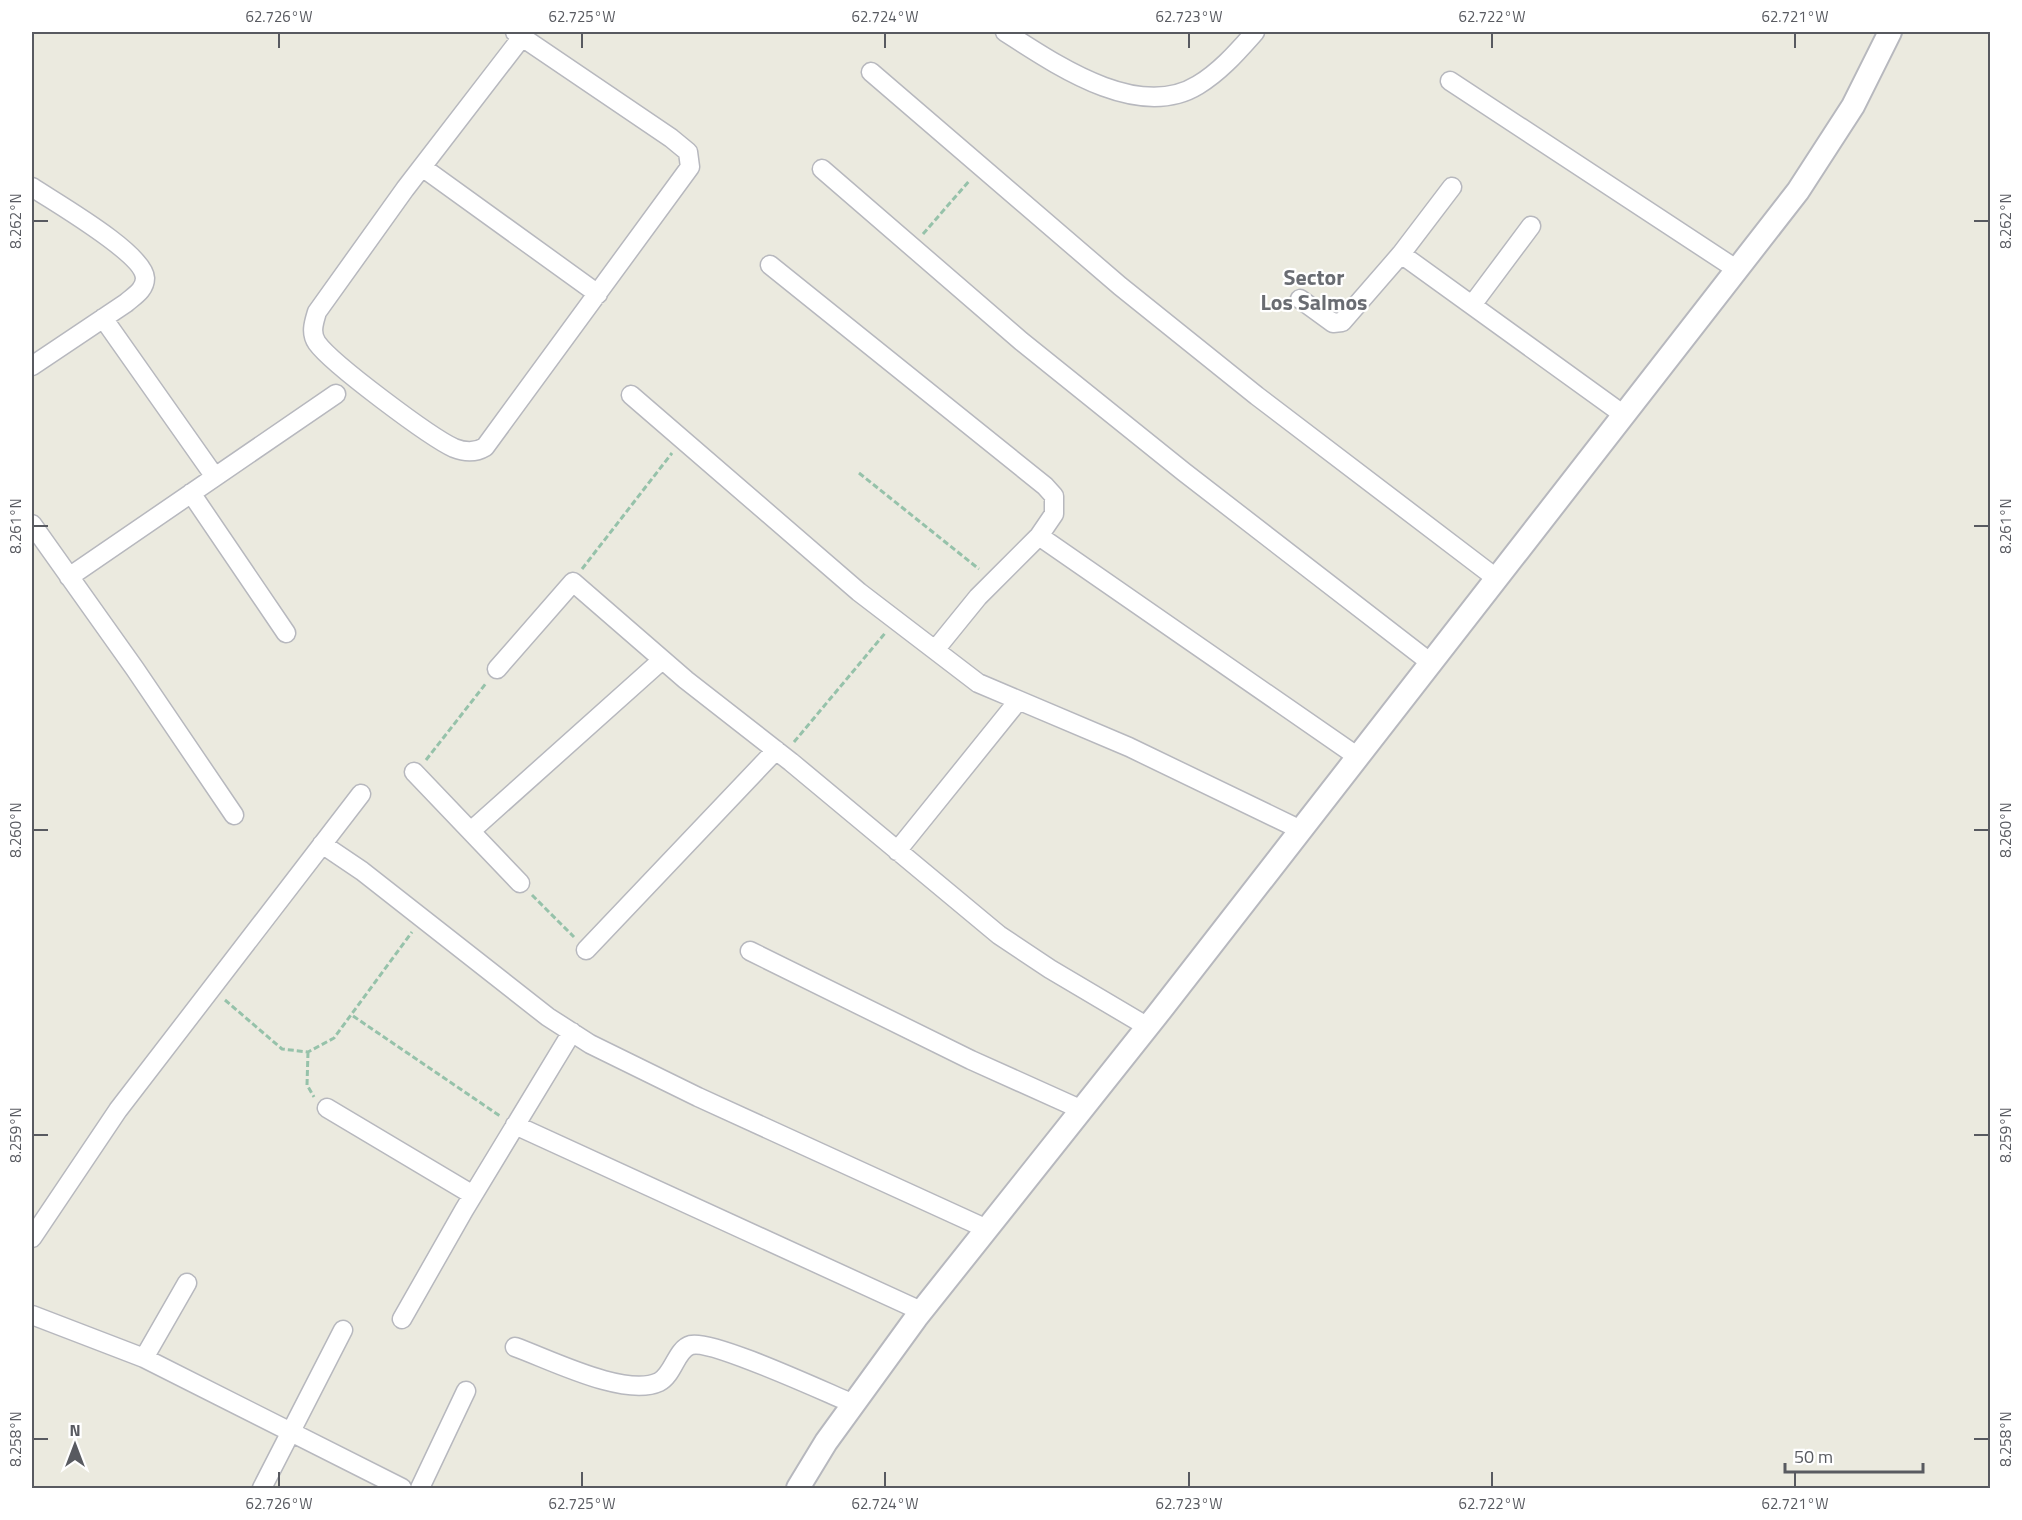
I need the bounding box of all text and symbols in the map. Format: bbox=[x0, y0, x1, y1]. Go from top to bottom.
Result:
text: 62.726°W bbox=[246, 5, 312, 28]
text: 62.725°W bbox=[549, 5, 615, 28]
text: 62.724°W bbox=[852, 5, 918, 28]
text: 62.723°W bbox=[1156, 5, 1222, 28]
text: 62.722°W bbox=[1459, 5, 1525, 28]
text: 62.721°W bbox=[1762, 5, 1828, 28]
text: 8.262°N bbox=[4, 193, 27, 249]
text: 8.262°N bbox=[1994, 193, 2017, 249]
district label: Sector Los Salmos bbox=[1260, 260, 1368, 319]
text: 8.261°N bbox=[4, 498, 27, 554]
text: 8.261°N bbox=[1994, 498, 2017, 554]
text: 8.260°N bbox=[4, 802, 27, 858]
text: 8.260°N bbox=[1994, 802, 2017, 858]
text: 8.259°N bbox=[4, 1107, 27, 1163]
text: 8.259°N bbox=[1994, 1107, 2017, 1163]
text: 8.258°N bbox=[4, 1411, 27, 1467]
text: 8.258°N bbox=[1994, 1411, 2017, 1467]
north arrow bbox=[45, 1415, 105, 1475]
text: N bbox=[69, 1418, 81, 1442]
scale bar bbox=[1785, 1436, 1923, 1474]
text: 50 m bbox=[1794, 1443, 1833, 1470]
text: 62.726°W bbox=[246, 1492, 312, 1515]
text: 62.725°W bbox=[549, 1492, 615, 1515]
text: 62.724°W bbox=[852, 1492, 918, 1515]
text: 62.723°W bbox=[1156, 1492, 1222, 1515]
text: 62.722°W bbox=[1459, 1492, 1525, 1515]
text: 62.721°W bbox=[1762, 1492, 1828, 1515]

